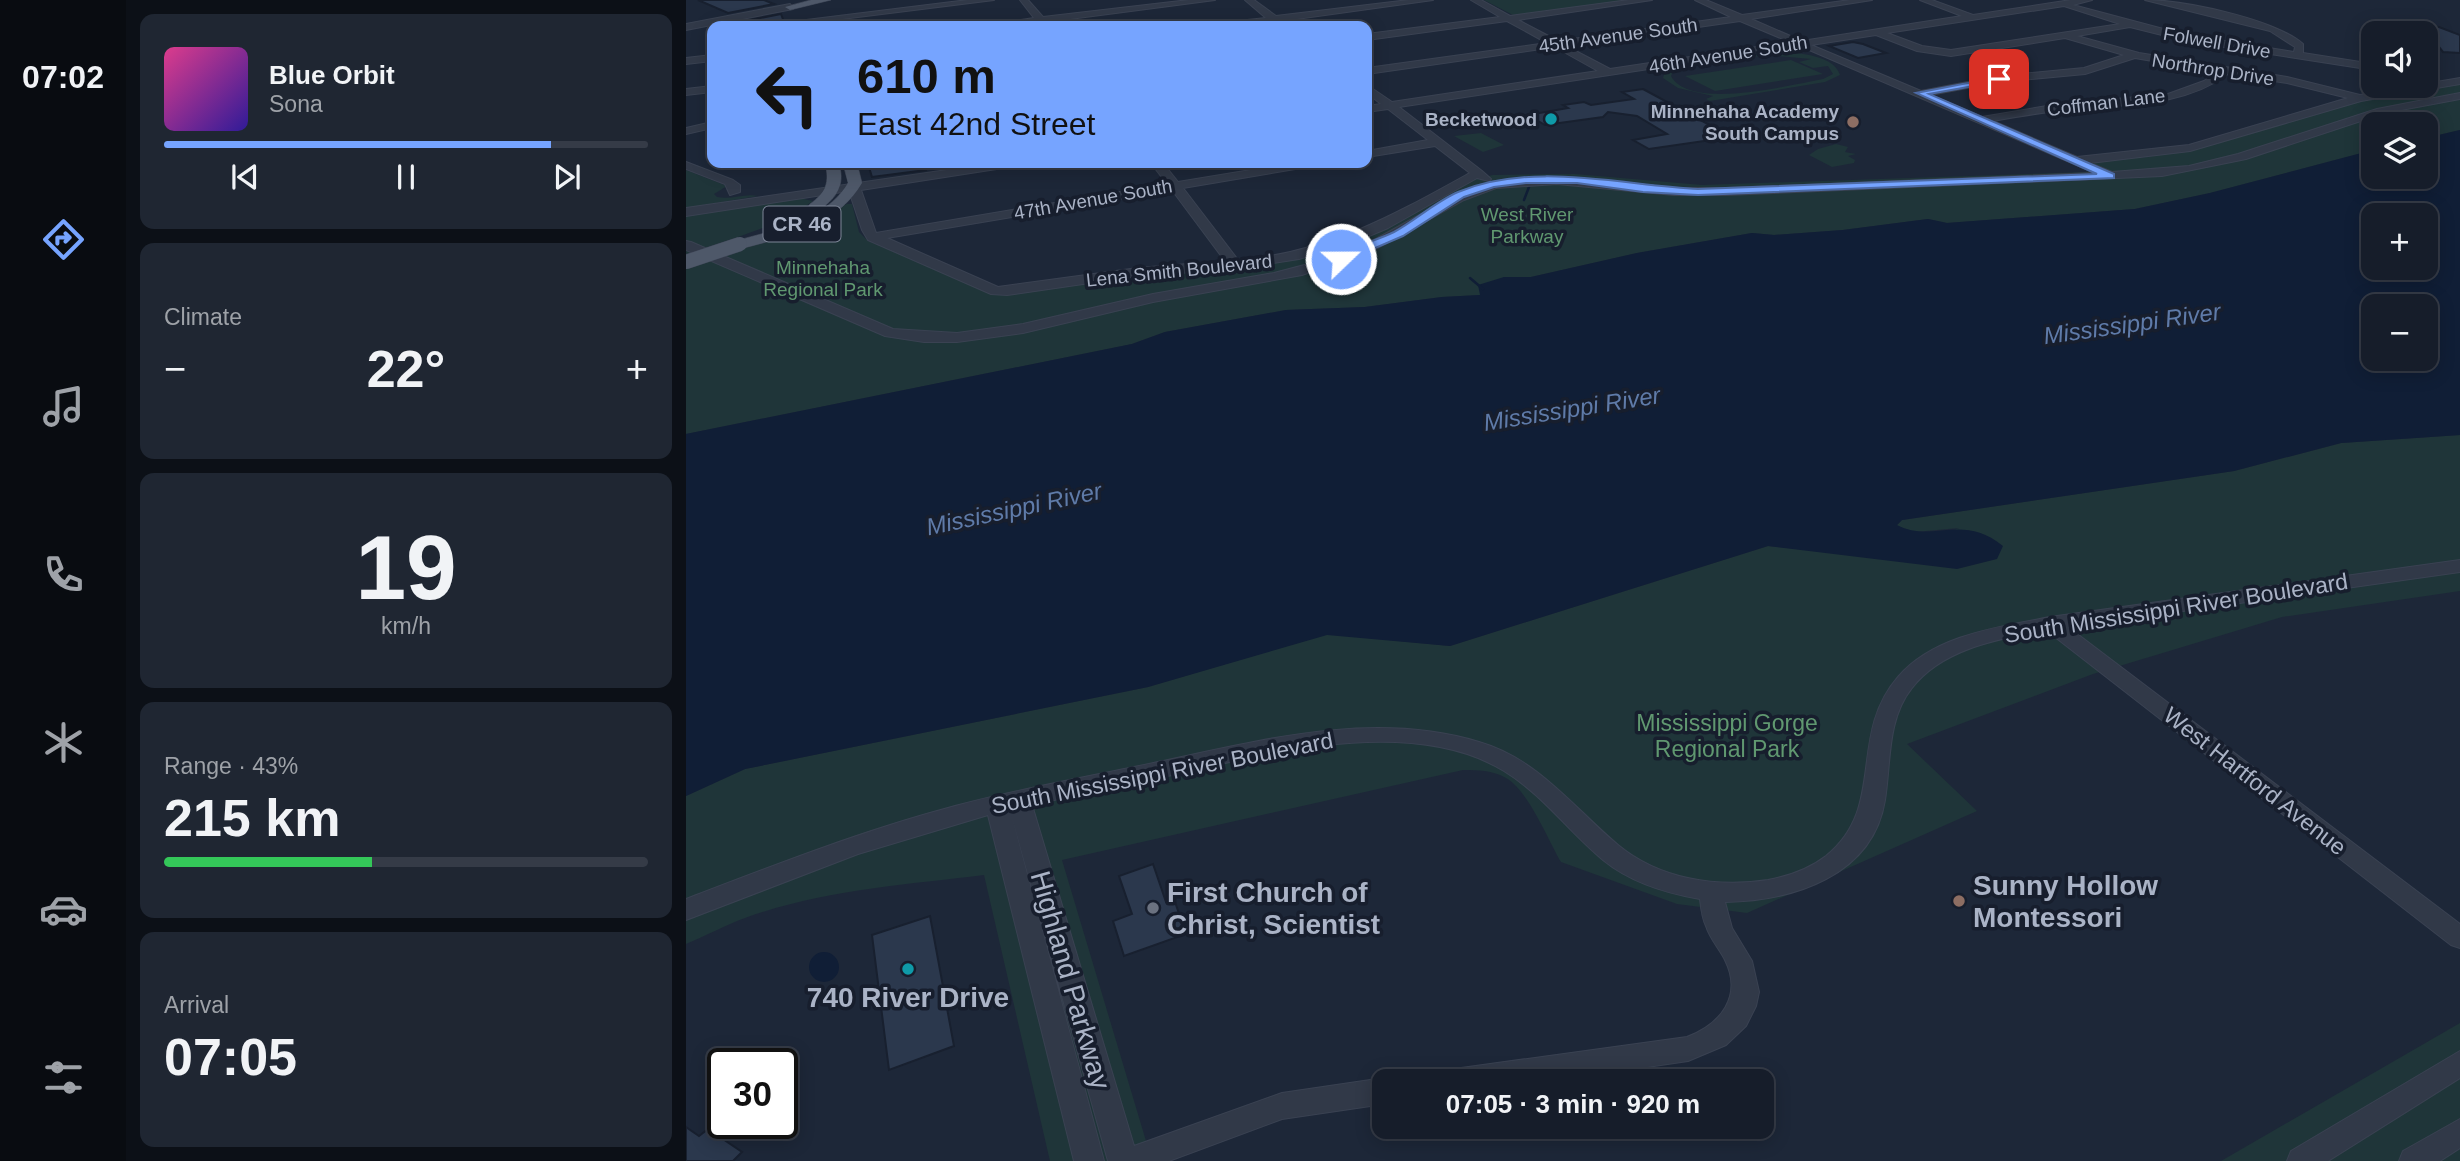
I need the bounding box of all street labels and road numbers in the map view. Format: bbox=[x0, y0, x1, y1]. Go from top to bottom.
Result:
street label: 45th Avenue South bbox=[1537, 14, 1699, 57]
street label: Folwell Drive bbox=[2162, 23, 2272, 62]
street label: 46th Avenue South bbox=[1647, 32, 1809, 77]
street label: Northrop Drive bbox=[2150, 49, 2276, 90]
street label: Coffman Lane bbox=[2046, 85, 2166, 120]
street label: 47th Avenue South bbox=[1012, 175, 1174, 224]
road number: CR 46 bbox=[764, 206, 840, 242]
street label: Lena Smith Boulevard bbox=[1085, 250, 1273, 291]
street label: South Mississippi River Boulevard bbox=[2002, 568, 2350, 648]
street label: West Hartford Avenue bbox=[2159, 702, 2351, 860]
street label: South Mississippi River Boulevard bbox=[989, 727, 1335, 819]
street label: Highland Parkway bbox=[1025, 867, 1117, 1093]

